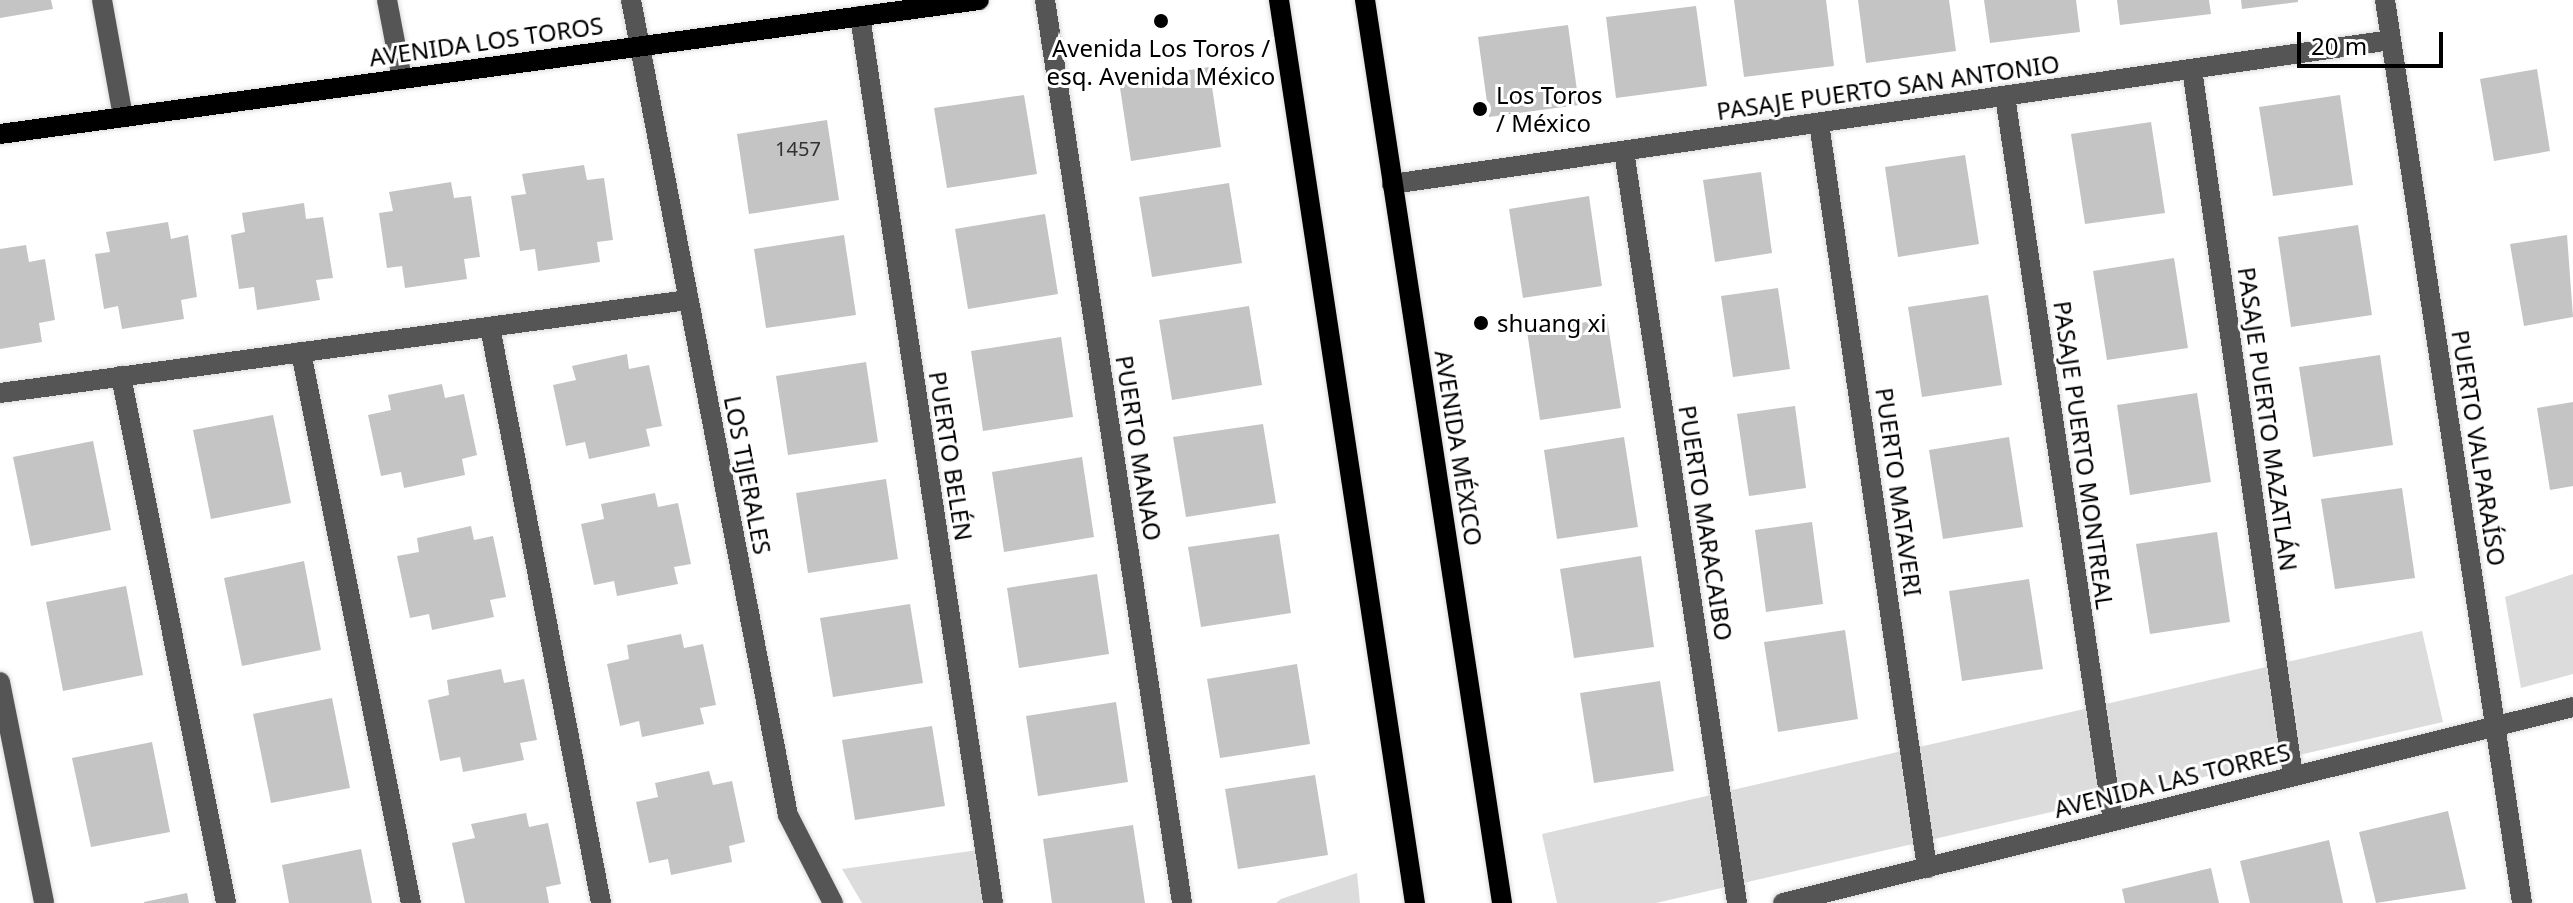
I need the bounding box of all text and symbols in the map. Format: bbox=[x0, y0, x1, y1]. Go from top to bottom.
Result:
street label: AVENIDA LOS TOROS bbox=[367, 10, 605, 72]
marker: Avenida Los Toros / esq. Avenida México bbox=[1152, 12, 1170, 30]
scale bar bbox=[2301, 16, 2447, 66]
text: 20 m bbox=[2311, 29, 2367, 62]
place label: Avenida Los Toros / esq. Avenida México bbox=[1047, 34, 1275, 90]
street label: PASAJE PUERTO SAN ANTONIO bbox=[1715, 49, 2061, 125]
place label: Los Toros / México bbox=[1496, 81, 1602, 137]
marker: Los Toros / México bbox=[1471, 100, 1489, 118]
house number: 1457 bbox=[775, 136, 821, 160]
street label: PASAJE PUERTO MAZATLÁN bbox=[2232, 265, 2304, 573]
street label: PASAJE PUERTO MONTREAL bbox=[2048, 299, 2120, 611]
place label: shuang xi bbox=[1497, 309, 1606, 337]
marker: shuang xi bbox=[1472, 314, 1490, 332]
street label: PUERTO VALPARAÍSO bbox=[2446, 328, 2512, 568]
street label: AVENIDA MÉXICO bbox=[1429, 348, 1489, 548]
street label: PUERTO MANAO bbox=[1110, 353, 1168, 543]
street label: PUERTO BELÉN bbox=[923, 369, 979, 543]
street label: PUERTO MATAVERI bbox=[1870, 386, 1928, 598]
street label: LOS TIJERALES bbox=[719, 393, 777, 557]
street label: PUERTO MARACAIBO bbox=[1673, 403, 1739, 643]
street label: AVENIDA LAS TORRES bbox=[2051, 737, 2293, 823]

